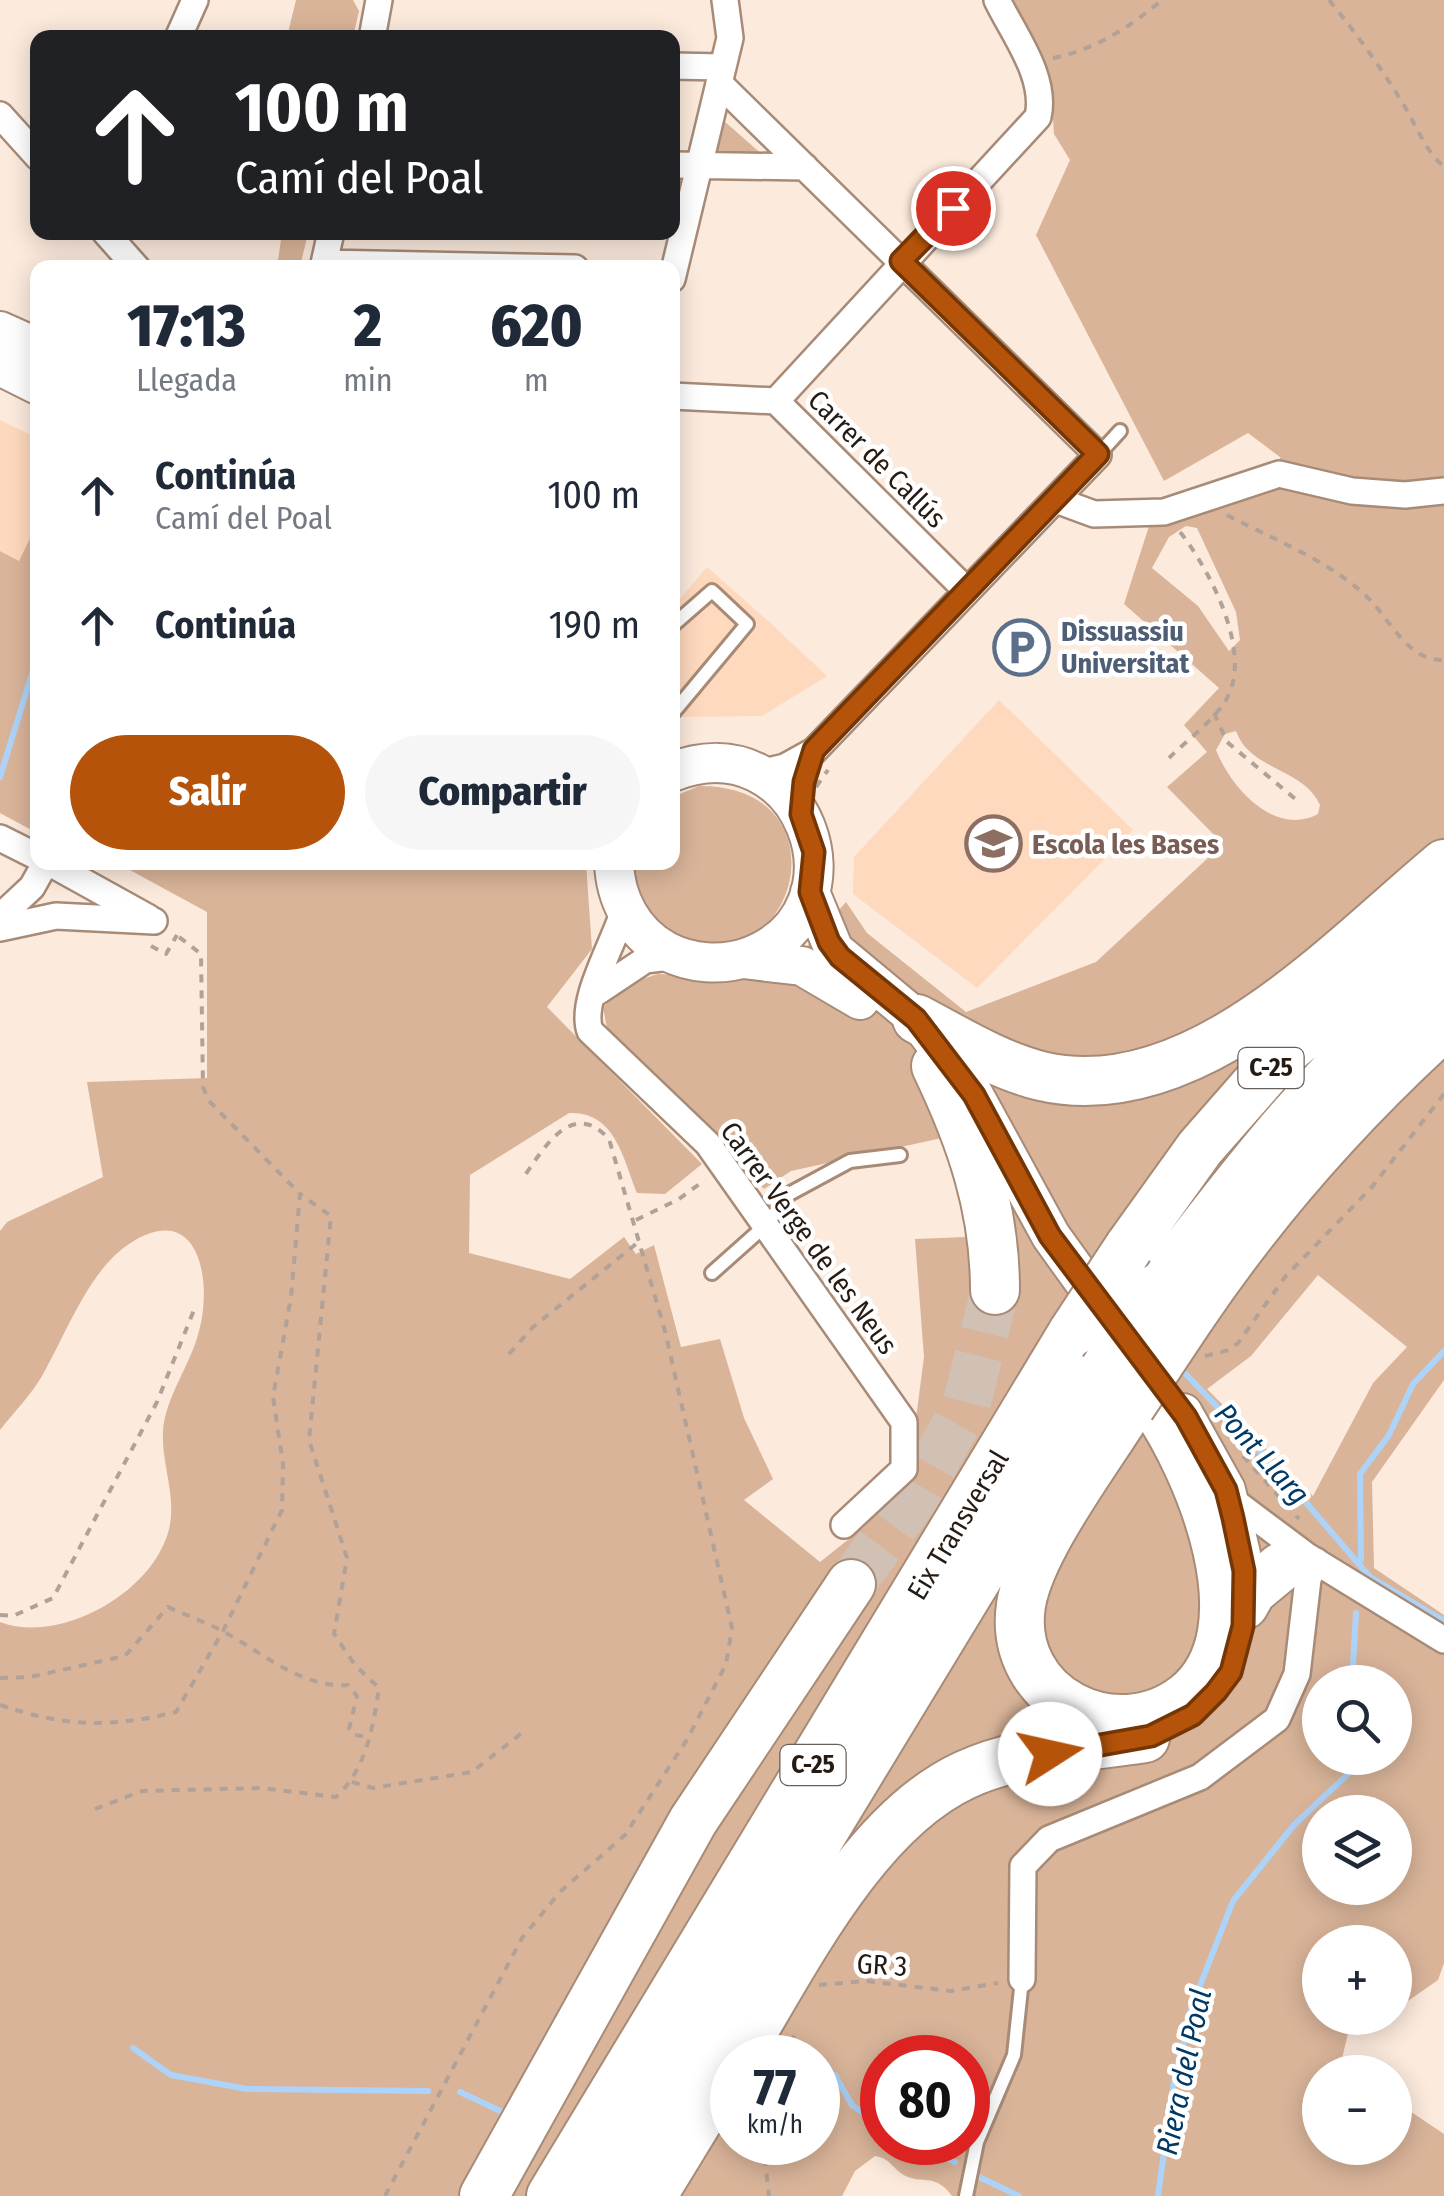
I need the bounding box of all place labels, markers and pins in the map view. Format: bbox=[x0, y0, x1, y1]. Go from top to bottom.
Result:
pin bbox=[911, 166, 996, 251]
place label: Dissuassiu Universitat bbox=[1061, 615, 1190, 680]
parking icon: Dissuassiu Universitat bbox=[992, 617, 1052, 677]
school or university icon: Escola les Bases bbox=[963, 814, 1023, 874]
place label: Escola les Bases bbox=[1032, 828, 1219, 861]

